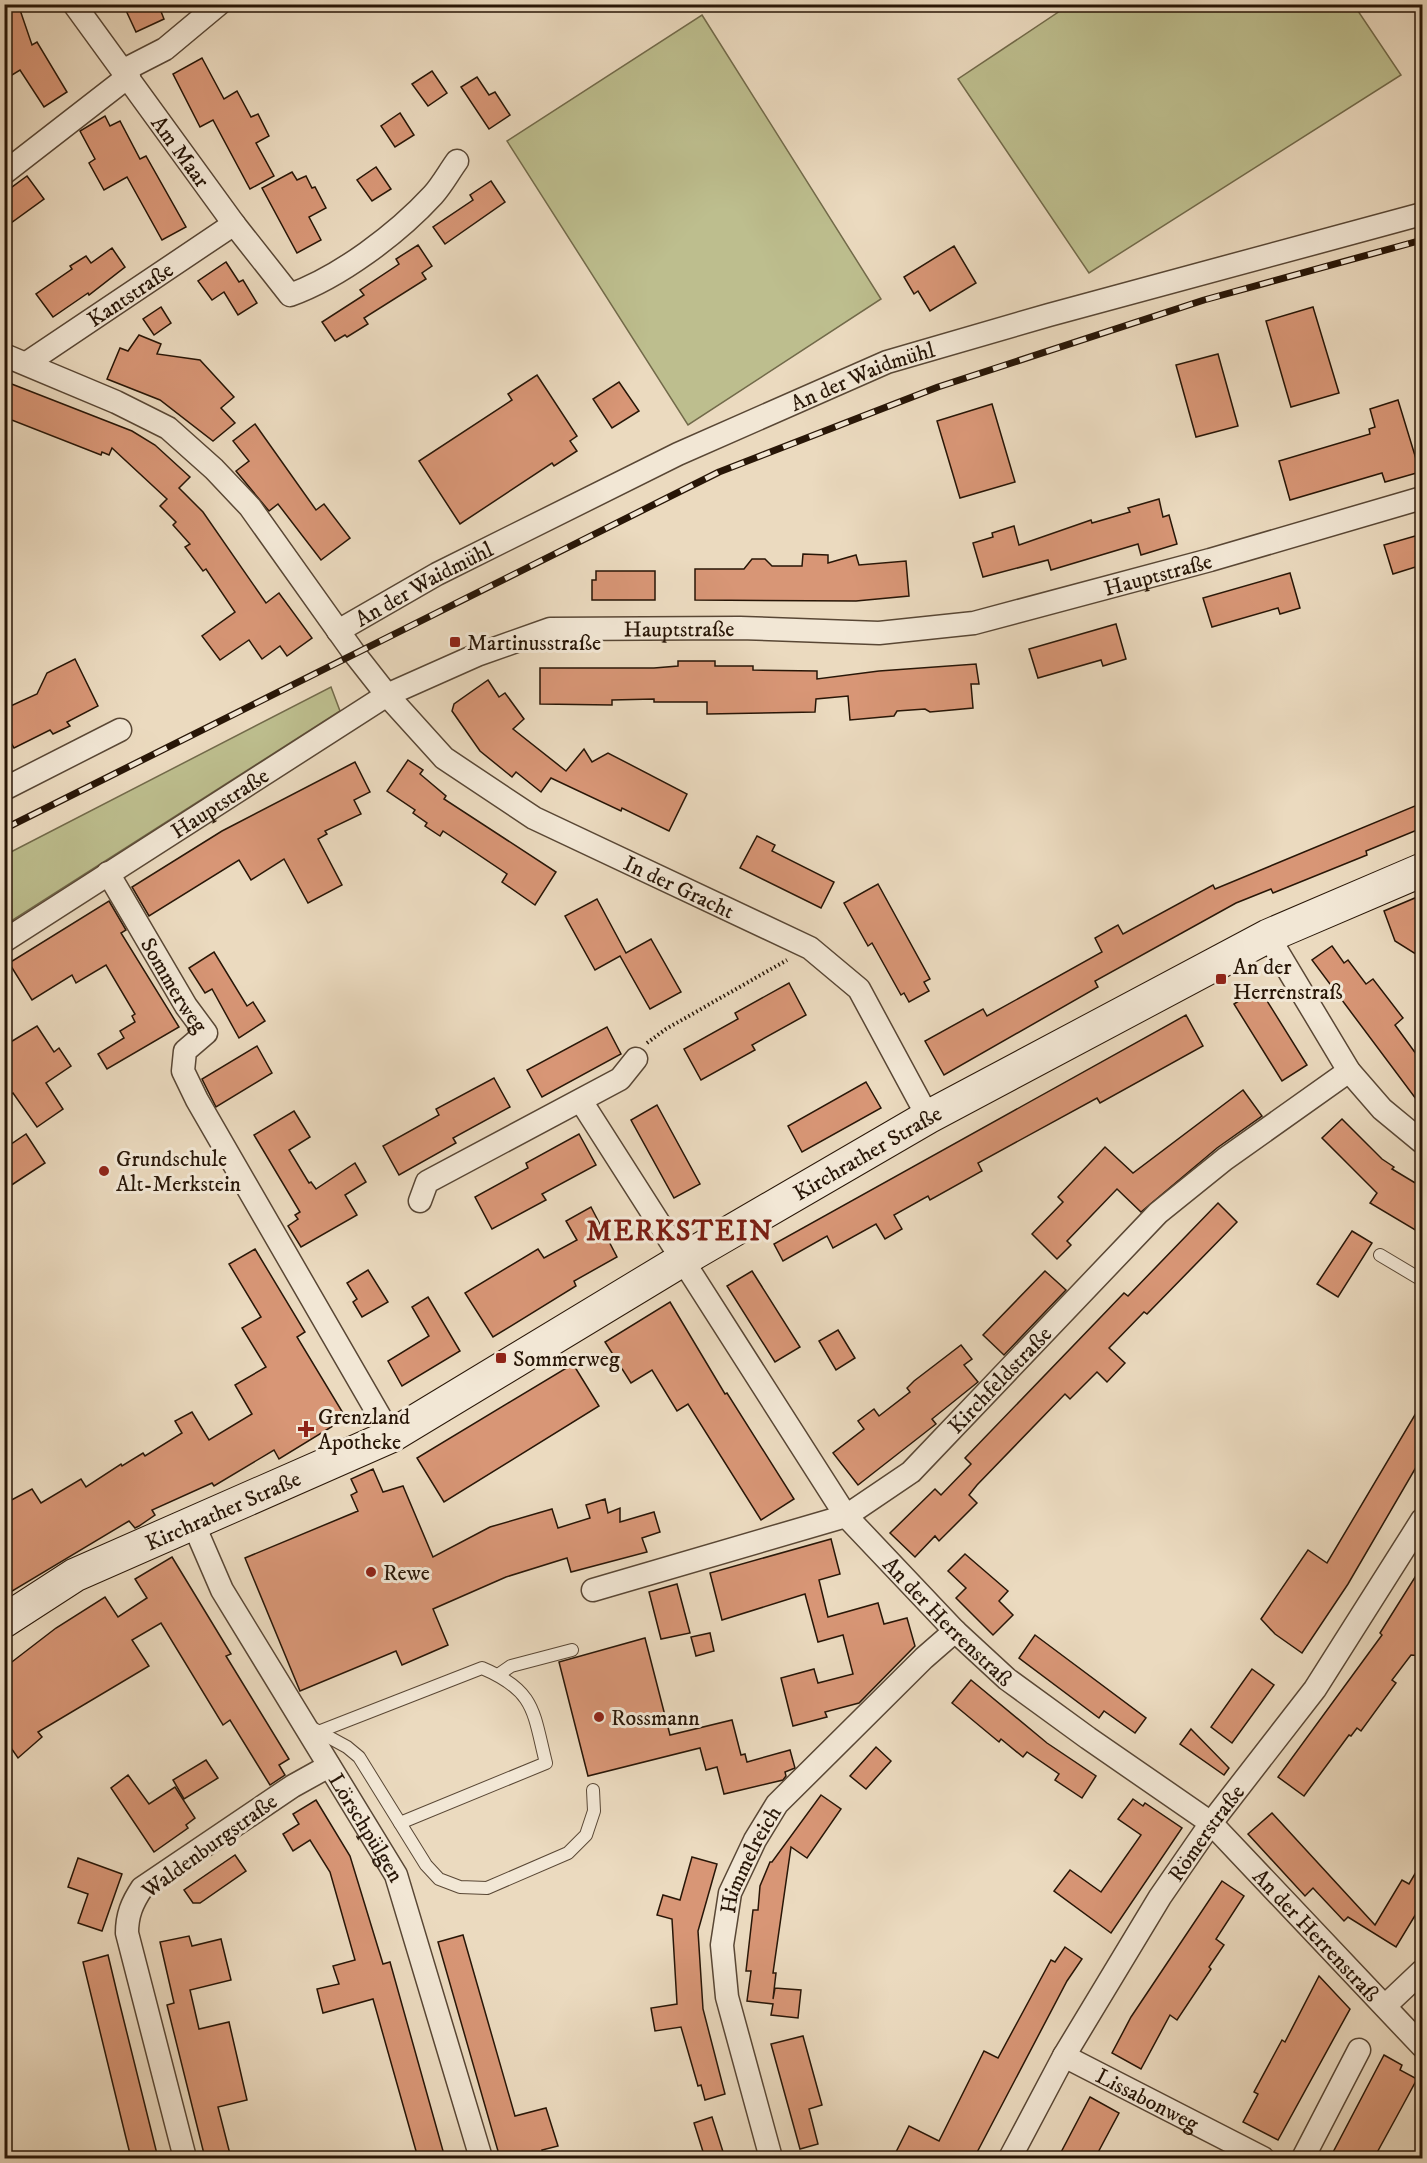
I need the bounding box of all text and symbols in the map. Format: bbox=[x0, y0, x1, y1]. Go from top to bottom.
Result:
street label: Am Maar bbox=[145, 111, 215, 194]
street label: Kantstraße bbox=[83, 257, 179, 334]
street label: An der Waidmühl bbox=[787, 337, 938, 418]
street label: An der Waidmühl bbox=[351, 536, 498, 633]
street label: Hauptstraße bbox=[1101, 548, 1215, 603]
street label: Hauptstraße bbox=[623, 616, 734, 644]
place label: Martinusstraße bbox=[467, 630, 601, 657]
marker: Martinusstraße bbox=[448, 635, 462, 649]
street label: Hauptstraße bbox=[166, 763, 274, 845]
street label: In der Gracht bbox=[619, 850, 738, 925]
street label: Sommerweg bbox=[134, 933, 213, 1039]
place label: An der Herrenstraß bbox=[1233, 954, 1342, 1006]
marker: An der Herrenstraß bbox=[1214, 972, 1228, 986]
street label: Kirchrather Straße bbox=[789, 1100, 947, 1207]
place label: Grundschule Alt-Merkstein bbox=[116, 1146, 242, 1198]
marker: Grundschule Alt-Merkstein bbox=[97, 1164, 111, 1178]
district label: MERKSTEIN bbox=[586, 1214, 774, 1249]
street label: Kirchfeldstraße bbox=[943, 1321, 1058, 1440]
place label: Sommerweg bbox=[513, 1346, 620, 1373]
marker: Sommerweg bbox=[494, 1351, 508, 1365]
place label: Grenzland Apotheke bbox=[318, 1404, 410, 1456]
marker: Grenzland Apotheke bbox=[299, 1422, 313, 1436]
street label: Kirchrather Straße bbox=[142, 1465, 305, 1557]
street label: An der Herrenstraß bbox=[877, 1551, 1018, 1693]
place label: Rewe bbox=[383, 1560, 430, 1587]
marker: Rewe bbox=[364, 1565, 378, 1579]
place label: Rossmann bbox=[611, 1705, 700, 1732]
marker: Rossmann bbox=[592, 1710, 606, 1724]
street label: Lörschpülgen bbox=[322, 1769, 409, 1888]
street label: Römerstraße bbox=[1163, 1780, 1251, 1887]
street label: Waldenburgstraße bbox=[136, 1788, 283, 1905]
street label: Himmelreich bbox=[715, 1801, 788, 1915]
street label: An der Herrenstraß bbox=[1246, 1864, 1385, 2008]
street label: Lissabonweg bbox=[1091, 2063, 1203, 2138]

